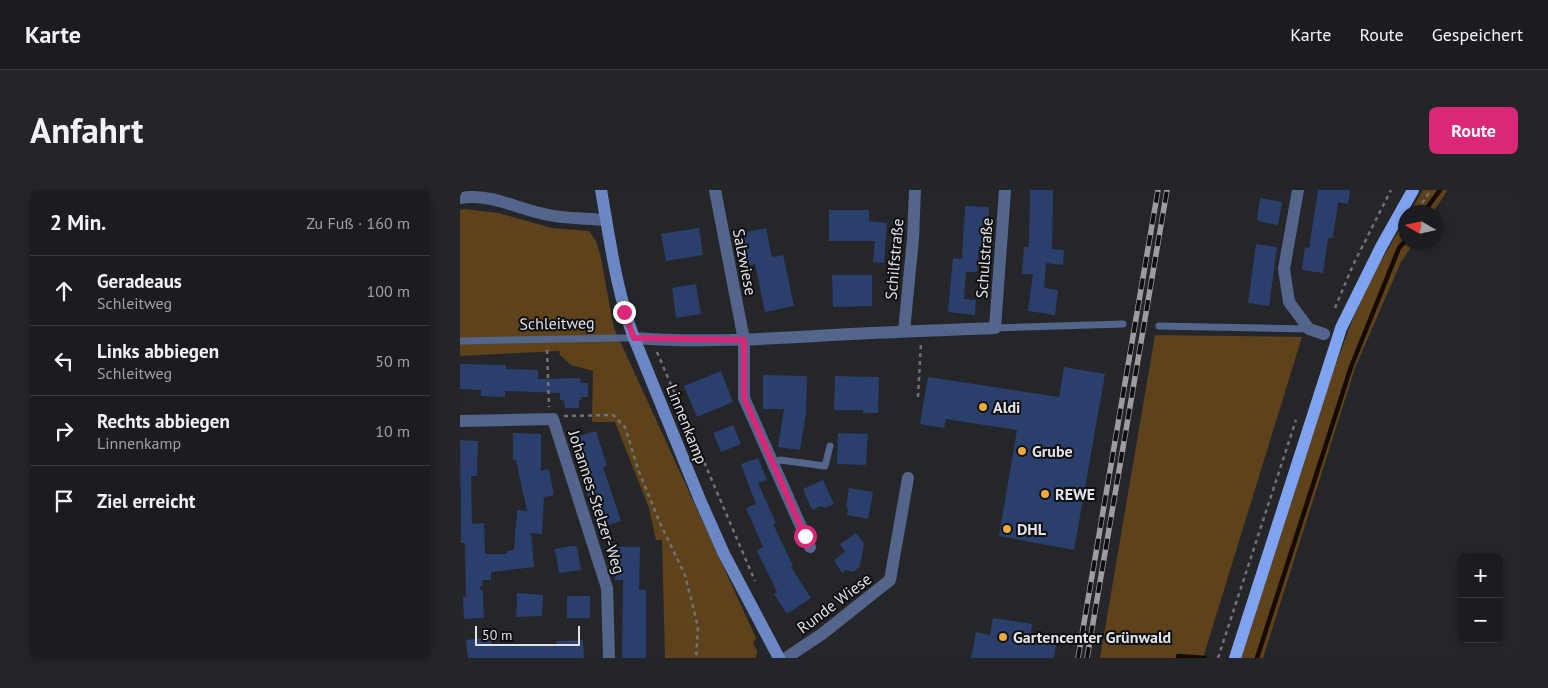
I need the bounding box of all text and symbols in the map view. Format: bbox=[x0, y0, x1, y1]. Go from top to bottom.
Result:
text: Karte bbox=[25, 19, 81, 50]
text: Karte bbox=[1290, 23, 1331, 46]
text: Route bbox=[1359, 23, 1404, 46]
text: Gespeichert bbox=[1432, 23, 1523, 46]
text: Anfahrt bbox=[30, 107, 143, 153]
button: Route bbox=[1429, 107, 1518, 154]
north arrow bbox=[1398, 205, 1443, 250]
text: 2 Min. bbox=[50, 209, 106, 236]
text: Zu Fuß · 160 m bbox=[306, 213, 410, 233]
street label: Schilfstraße bbox=[880, 217, 908, 301]
street label: Schulstraße bbox=[971, 217, 997, 299]
street label: Salzwiese bbox=[729, 227, 761, 297]
text: Geradeaus bbox=[97, 269, 182, 293]
icon: ahead bbox=[50, 277, 78, 305]
text: 100 m bbox=[367, 281, 410, 301]
text: Schleitweg bbox=[97, 293, 172, 313]
route end bbox=[613, 301, 636, 324]
street label: Schleitweg bbox=[519, 312, 595, 334]
text: Links abbiegen bbox=[97, 339, 219, 363]
icon: left bbox=[50, 347, 78, 375]
text: 50 m bbox=[375, 351, 410, 371]
text: Schleitweg bbox=[97, 363, 172, 383]
street label: Linnenkamp bbox=[662, 381, 712, 467]
place label: Aldi bbox=[993, 397, 1020, 417]
marker: Aldi bbox=[977, 401, 989, 413]
text: Rechts abbiegen bbox=[97, 409, 230, 433]
icon: right bbox=[50, 417, 78, 445]
text: 10 m bbox=[375, 421, 410, 441]
street label: Johannes-Stelzer-Weg bbox=[564, 427, 630, 576]
text: Linnenkamp bbox=[97, 433, 181, 453]
place label: Grube bbox=[1032, 441, 1073, 461]
marker: Grube bbox=[1016, 445, 1028, 457]
place label: REWE bbox=[1055, 484, 1095, 504]
icon: arrive bbox=[50, 487, 78, 515]
marker: REWE bbox=[1039, 488, 1051, 500]
text: Ziel erreicht bbox=[97, 489, 195, 513]
place label: DHL bbox=[1017, 519, 1047, 539]
marker: DHL bbox=[1001, 523, 1013, 535]
route start bbox=[794, 525, 817, 548]
map controls bbox=[1458, 553, 1503, 643]
button: + bbox=[1458, 553, 1503, 598]
street label: Runde Wiese bbox=[793, 569, 875, 637]
button: − bbox=[1458, 598, 1503, 643]
scale bar bbox=[475, 623, 580, 646]
text: 50 m bbox=[482, 626, 512, 644]
place label: Gartencenter Grünwald bbox=[1013, 627, 1171, 647]
marker: Gartencenter Grünwald bbox=[997, 631, 1009, 643]

